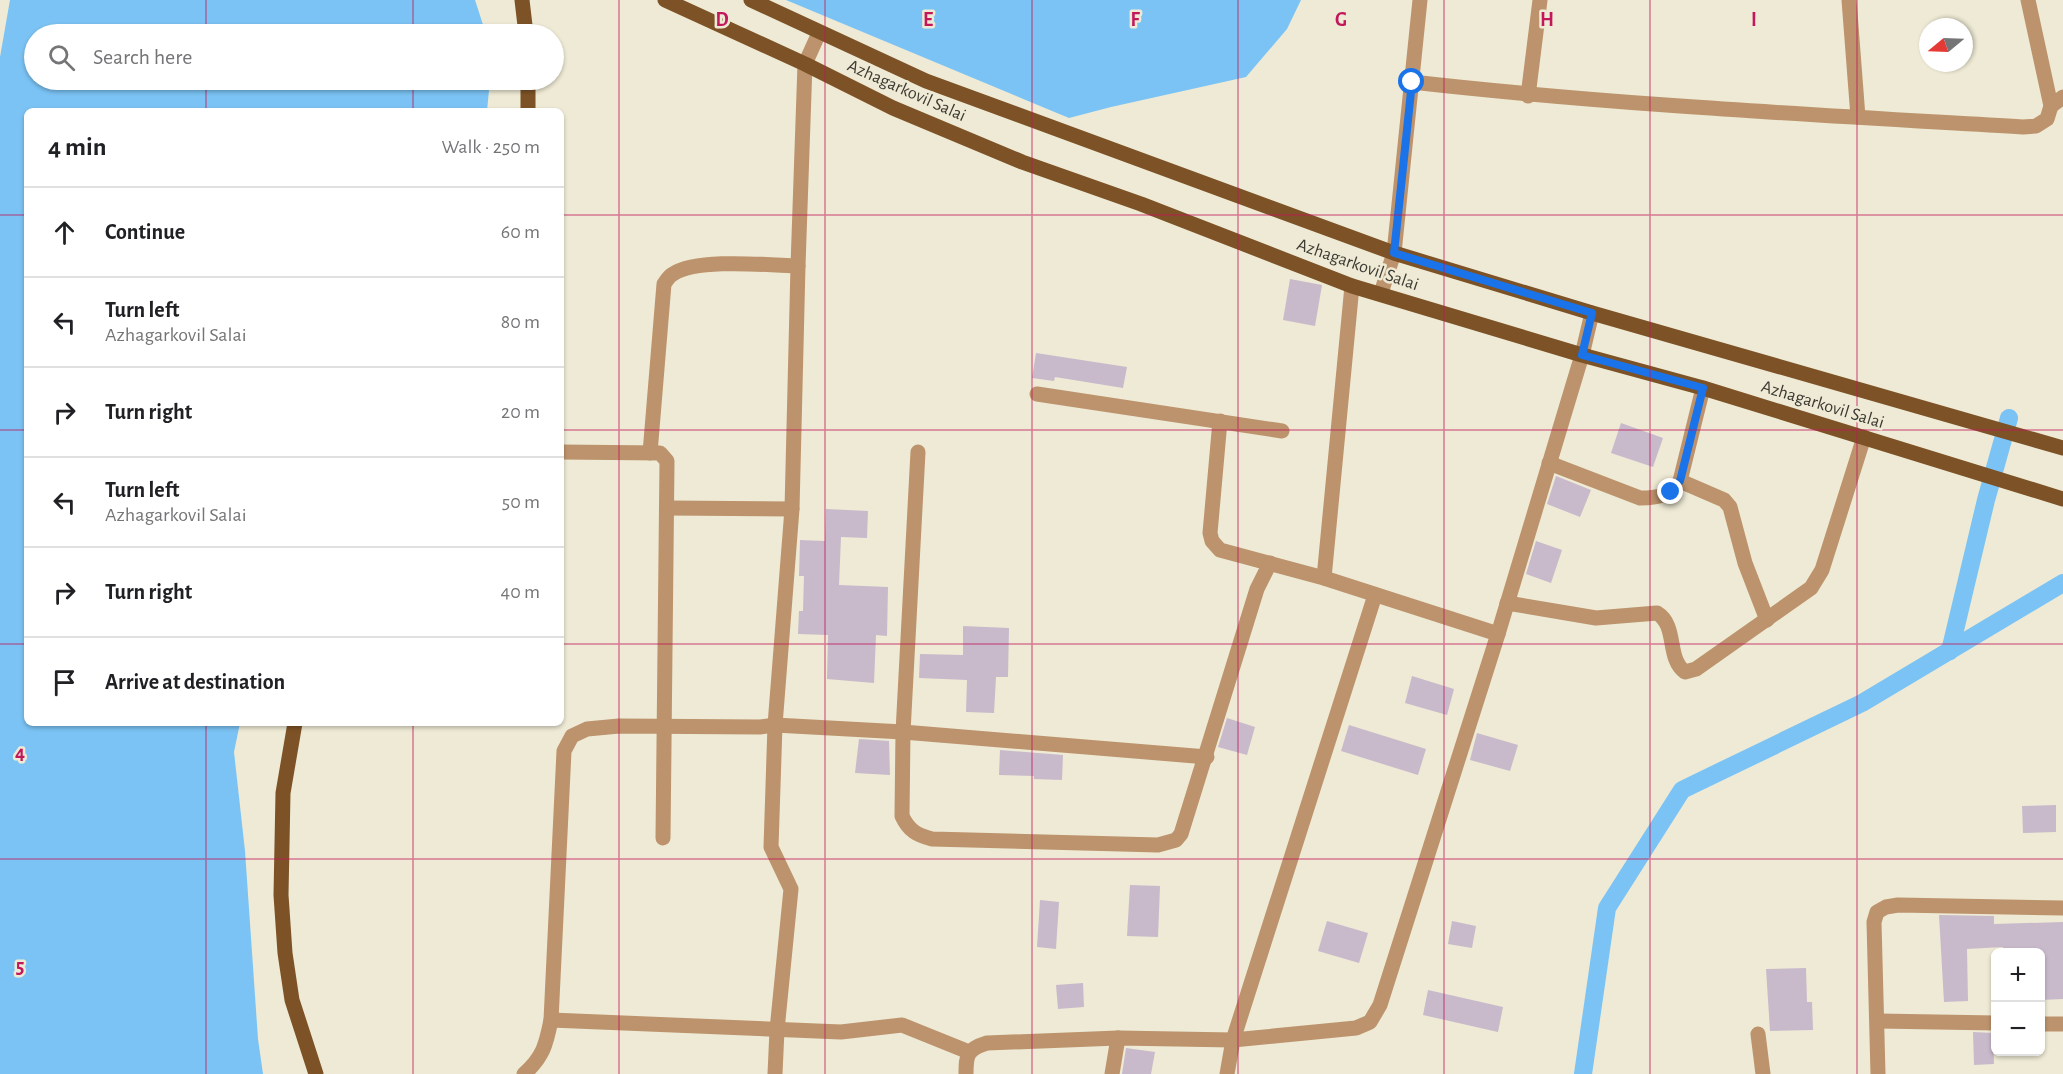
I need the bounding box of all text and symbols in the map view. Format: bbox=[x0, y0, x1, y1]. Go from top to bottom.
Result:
text: D bbox=[715, 10, 729, 30]
text: E bbox=[923, 10, 933, 30]
text: F bbox=[1130, 10, 1140, 30]
text: G bbox=[1335, 10, 1347, 30]
text: H bbox=[1540, 10, 1554, 30]
text: I bbox=[1751, 10, 1757, 30]
north arrow bbox=[1919, 18, 1973, 72]
search box bbox=[24, 24, 564, 90]
icon: search bbox=[45, 41, 78, 74]
text: Search here bbox=[93, 46, 192, 68]
street label: Azhagarkovil Salai bbox=[845, 57, 968, 125]
route start bbox=[1398, 68, 1424, 94]
text: 4 min bbox=[48, 134, 107, 160]
text: Walk · 250 m bbox=[441, 137, 540, 157]
icon: ahead bbox=[48, 216, 81, 249]
text: Continue bbox=[105, 221, 185, 243]
text: 60 m bbox=[501, 222, 540, 242]
street label: Azhagarkovil Salai bbox=[1294, 236, 1421, 294]
text: Turn left bbox=[105, 299, 179, 321]
icon: left bbox=[48, 306, 81, 339]
text: 80 m bbox=[501, 312, 540, 332]
text: Azhagarkovil Salai bbox=[105, 325, 247, 345]
street label: Azhagarkovil Salai bbox=[1759, 378, 1886, 432]
icon: right bbox=[48, 396, 81, 429]
text: Turn right bbox=[105, 401, 192, 423]
text: 20 m bbox=[501, 402, 540, 422]
route end bbox=[1657, 478, 1683, 504]
text: Turn left bbox=[105, 479, 179, 501]
icon: left bbox=[48, 486, 81, 519]
text: 50 m bbox=[502, 492, 540, 512]
text: Azhagarkovil Salai bbox=[105, 505, 247, 525]
icon: right bbox=[48, 576, 81, 609]
text: Turn right bbox=[105, 581, 192, 603]
text: 40 m bbox=[501, 582, 540, 602]
icon: arrive bbox=[48, 666, 81, 699]
text: Arrive at destination bbox=[105, 671, 285, 693]
text: 4 bbox=[15, 743, 25, 763]
map controls bbox=[1991, 948, 2045, 1056]
button: + bbox=[1991, 948, 2045, 1002]
text: 5 bbox=[16, 957, 24, 977]
button: − bbox=[1991, 1002, 2045, 1056]

